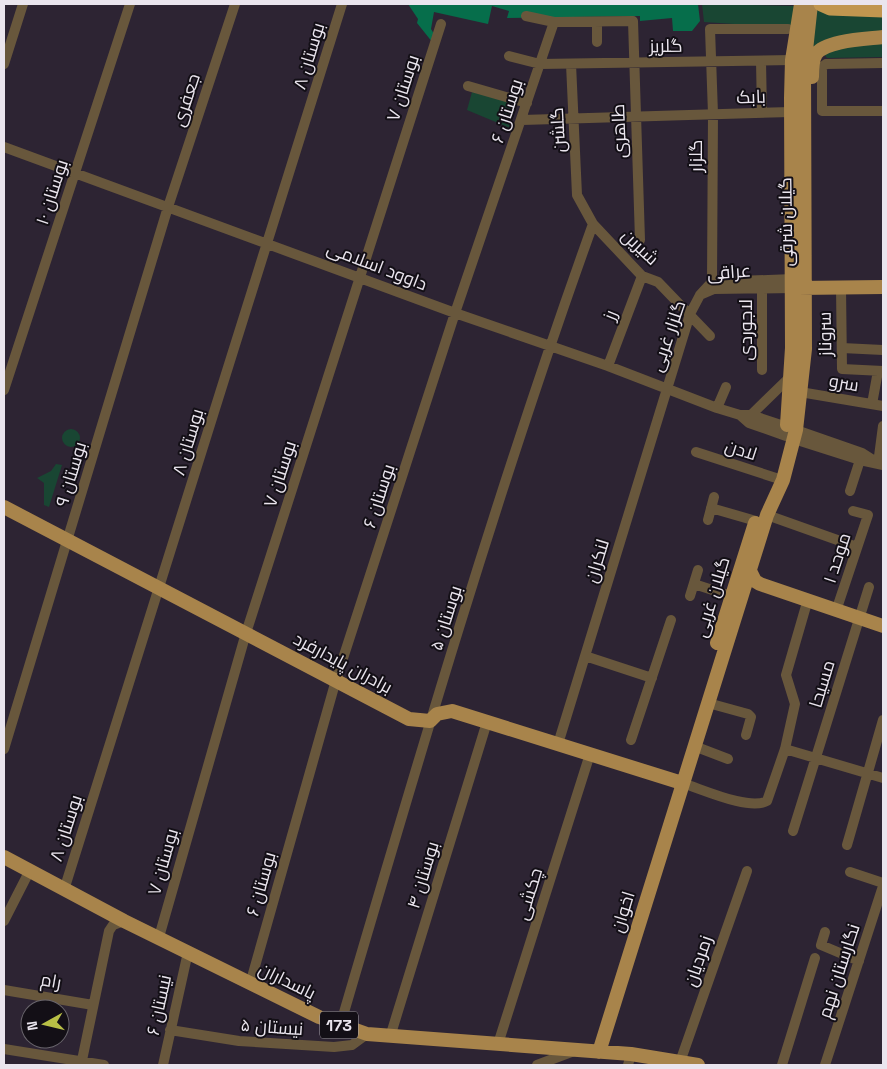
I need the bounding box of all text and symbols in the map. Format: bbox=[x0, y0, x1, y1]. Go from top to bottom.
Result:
street label: بوستان ۸ bbox=[288, 20, 330, 92]
street label: گلریز bbox=[648, 34, 683, 57]
street label: بوستان ۷ bbox=[381, 52, 424, 124]
street label: جعفری bbox=[166, 70, 205, 129]
street label: بوستان ۶ bbox=[485, 76, 528, 146]
street label: بابک bbox=[736, 84, 766, 109]
street label: طاهری bbox=[606, 103, 631, 159]
street label: گلشن bbox=[545, 107, 570, 153]
street label: گلزار bbox=[684, 140, 707, 173]
street label: بوستان ۱۰ bbox=[30, 156, 73, 227]
street label: گیلان شرقی bbox=[773, 177, 798, 267]
street label: شیرین bbox=[617, 224, 664, 270]
street label: داوود اسلامی bbox=[324, 236, 431, 295]
street label: عراقی bbox=[706, 258, 752, 285]
street label: گلزار غربی bbox=[645, 297, 690, 375]
street label: لاجوردی bbox=[734, 299, 757, 361]
street label: رز bbox=[597, 306, 622, 324]
street label: سروناز bbox=[813, 311, 836, 358]
street label: سرو bbox=[827, 369, 861, 396]
street label: بوستان ۸ bbox=[167, 406, 209, 478]
street label: لادن bbox=[722, 434, 760, 465]
street label: بوستان ۷ bbox=[258, 438, 301, 510]
street label: بوستان ۹ bbox=[50, 439, 91, 509]
street label: بوستان ۶ bbox=[357, 461, 400, 531]
street label: موحد ۱ bbox=[818, 530, 855, 586]
street label: لنکران bbox=[579, 536, 614, 585]
street label: گیلان غربی bbox=[688, 554, 735, 640]
street label: بوستان ۵ bbox=[424, 582, 467, 653]
street label: برادران پایدارفرد bbox=[289, 627, 397, 699]
street label: مسیحا bbox=[803, 657, 840, 710]
street label: بوستان ۸ bbox=[44, 792, 87, 864]
street label: بوستان ۷ bbox=[142, 826, 183, 898]
street label: بوستان ۴ bbox=[401, 838, 444, 911]
street label: بوستان ۶ bbox=[240, 849, 281, 919]
street label: چکشی bbox=[510, 865, 548, 923]
street label: اخوان bbox=[605, 888, 640, 935]
street label: نگارستان نهم bbox=[812, 921, 866, 1021]
street label: زمردیان bbox=[678, 932, 717, 989]
street label: پاسداران bbox=[254, 957, 320, 1005]
street label: رام bbox=[39, 967, 63, 995]
street label: نیستان ۶ bbox=[141, 972, 176, 1037]
north arrow bbox=[20, 999, 70, 1049]
road number: 173 bbox=[320, 1012, 358, 1038]
street label: نیستان ۵ bbox=[240, 1013, 304, 1040]
text: N bbox=[23, 1020, 42, 1032]

